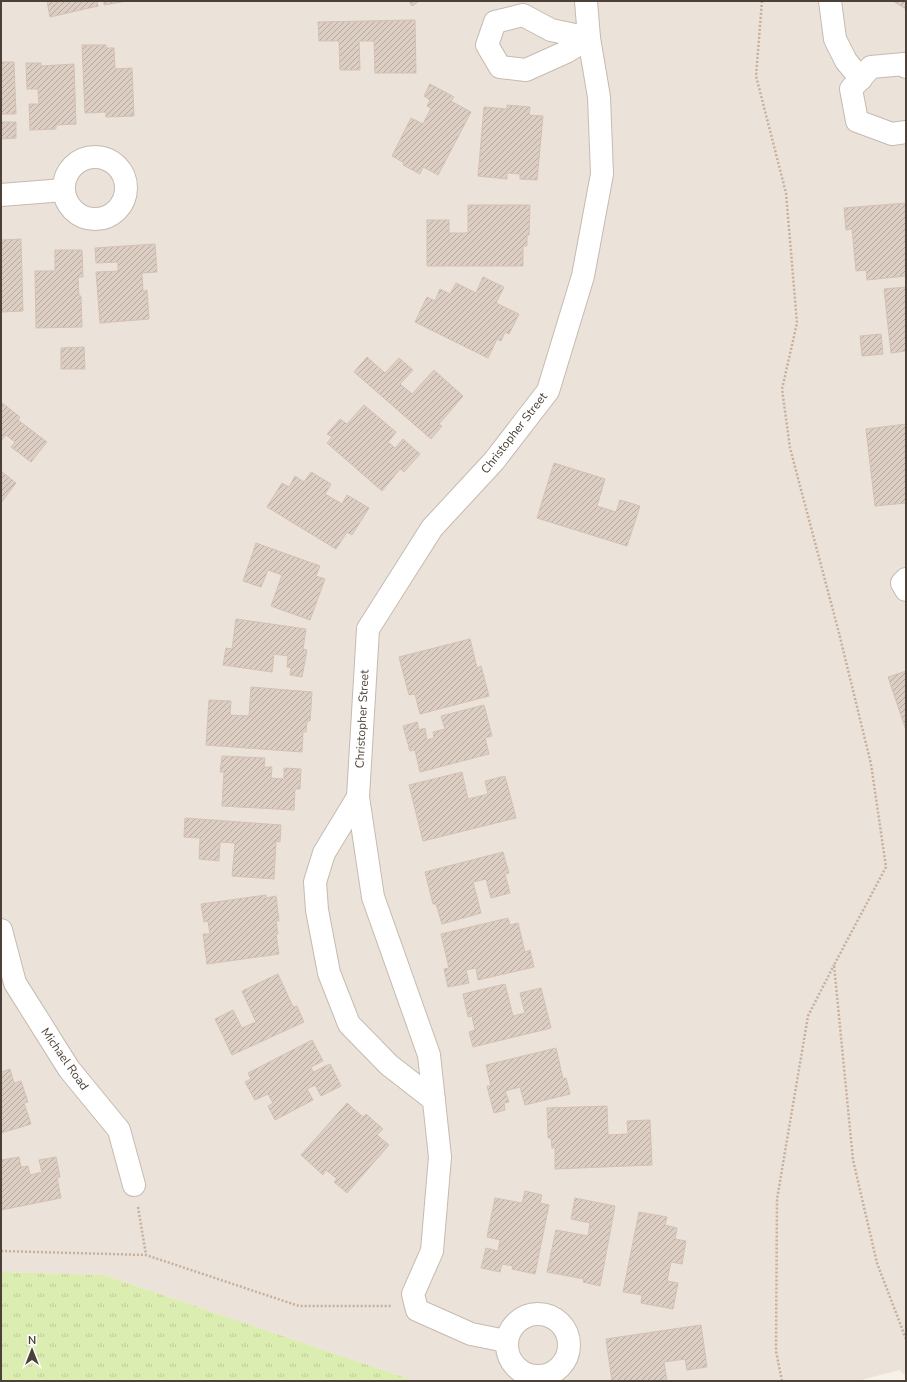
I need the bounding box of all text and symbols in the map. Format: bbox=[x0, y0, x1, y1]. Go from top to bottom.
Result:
street label: Christopher Street bbox=[477, 389, 551, 477]
street label: Christopher Street bbox=[351, 668, 373, 769]
street label: Michael Road bbox=[38, 1025, 92, 1093]
north arrow bbox=[12, 1330, 52, 1370]
text: N bbox=[28, 1333, 36, 1348]

